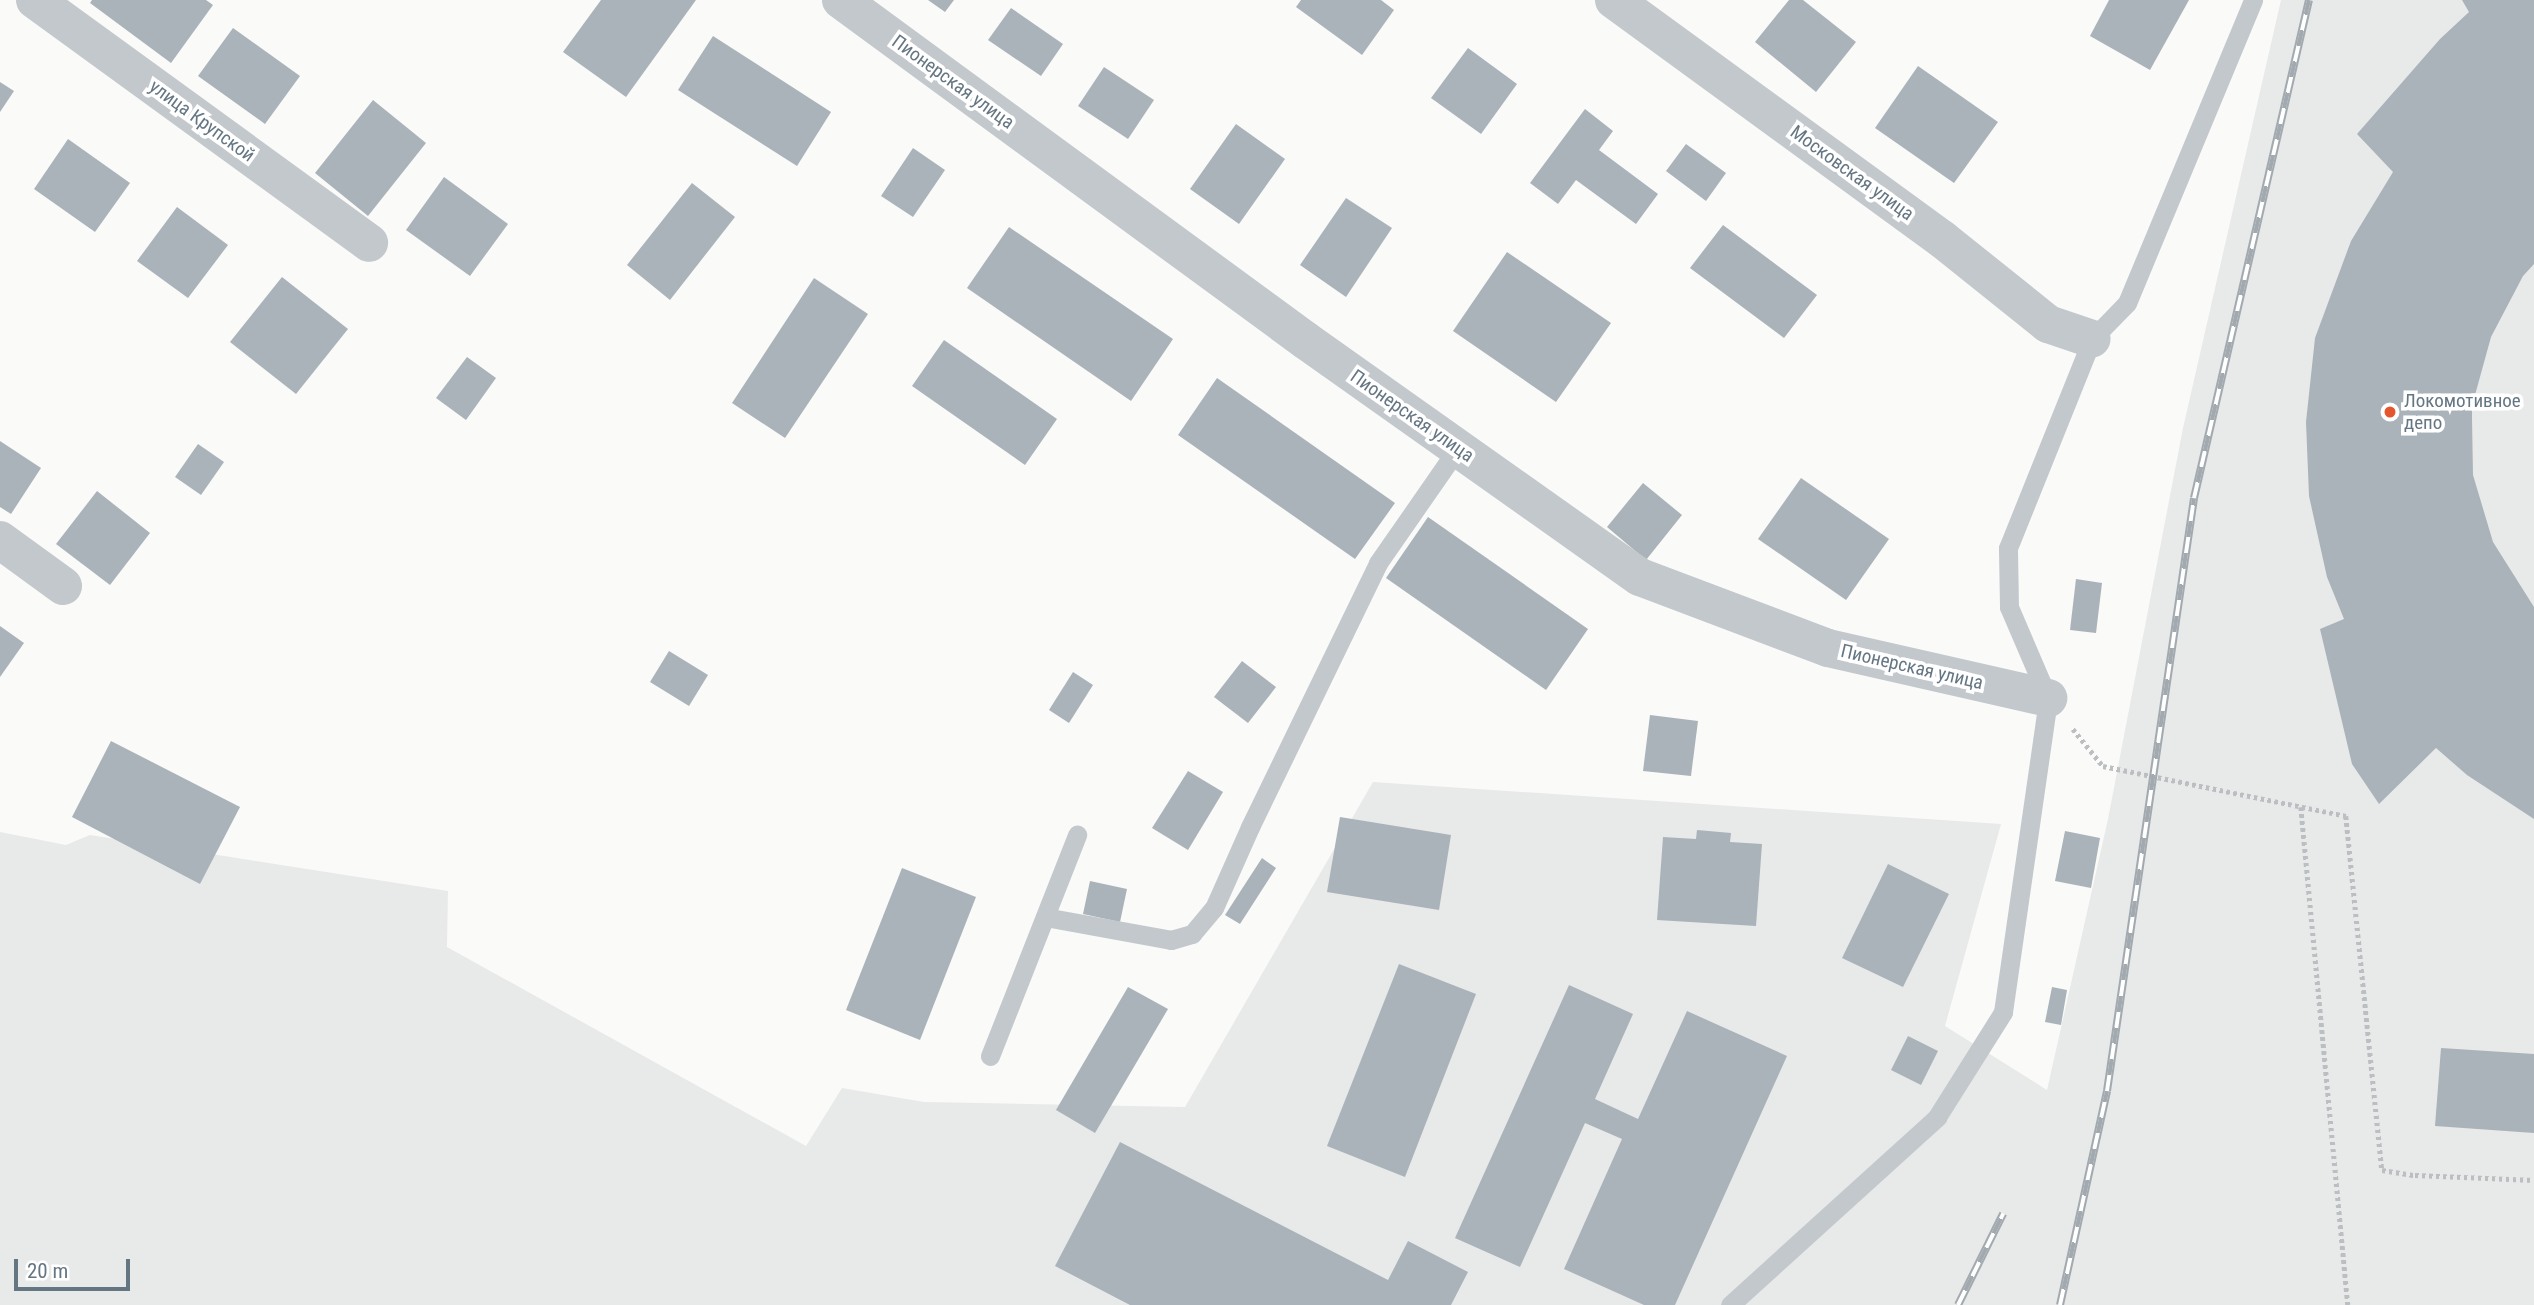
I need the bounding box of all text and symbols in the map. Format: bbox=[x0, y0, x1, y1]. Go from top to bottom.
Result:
street label: Пионерская улица bbox=[887, 30, 1019, 134]
street label: улица Крупской bbox=[145, 75, 259, 167]
street label: Московская улица bbox=[1786, 121, 1918, 225]
street label: Пионерская улица bbox=[1346, 365, 1478, 467]
place label: Локомотивное депо bbox=[2404, 390, 2521, 434]
marker: Локомотивное депо bbox=[2382, 404, 2398, 420]
street label: Пионерская улица bbox=[1839, 640, 1985, 694]
scale bar bbox=[18, 1246, 133, 1290]
text: 20 m bbox=[27, 1259, 68, 1283]

